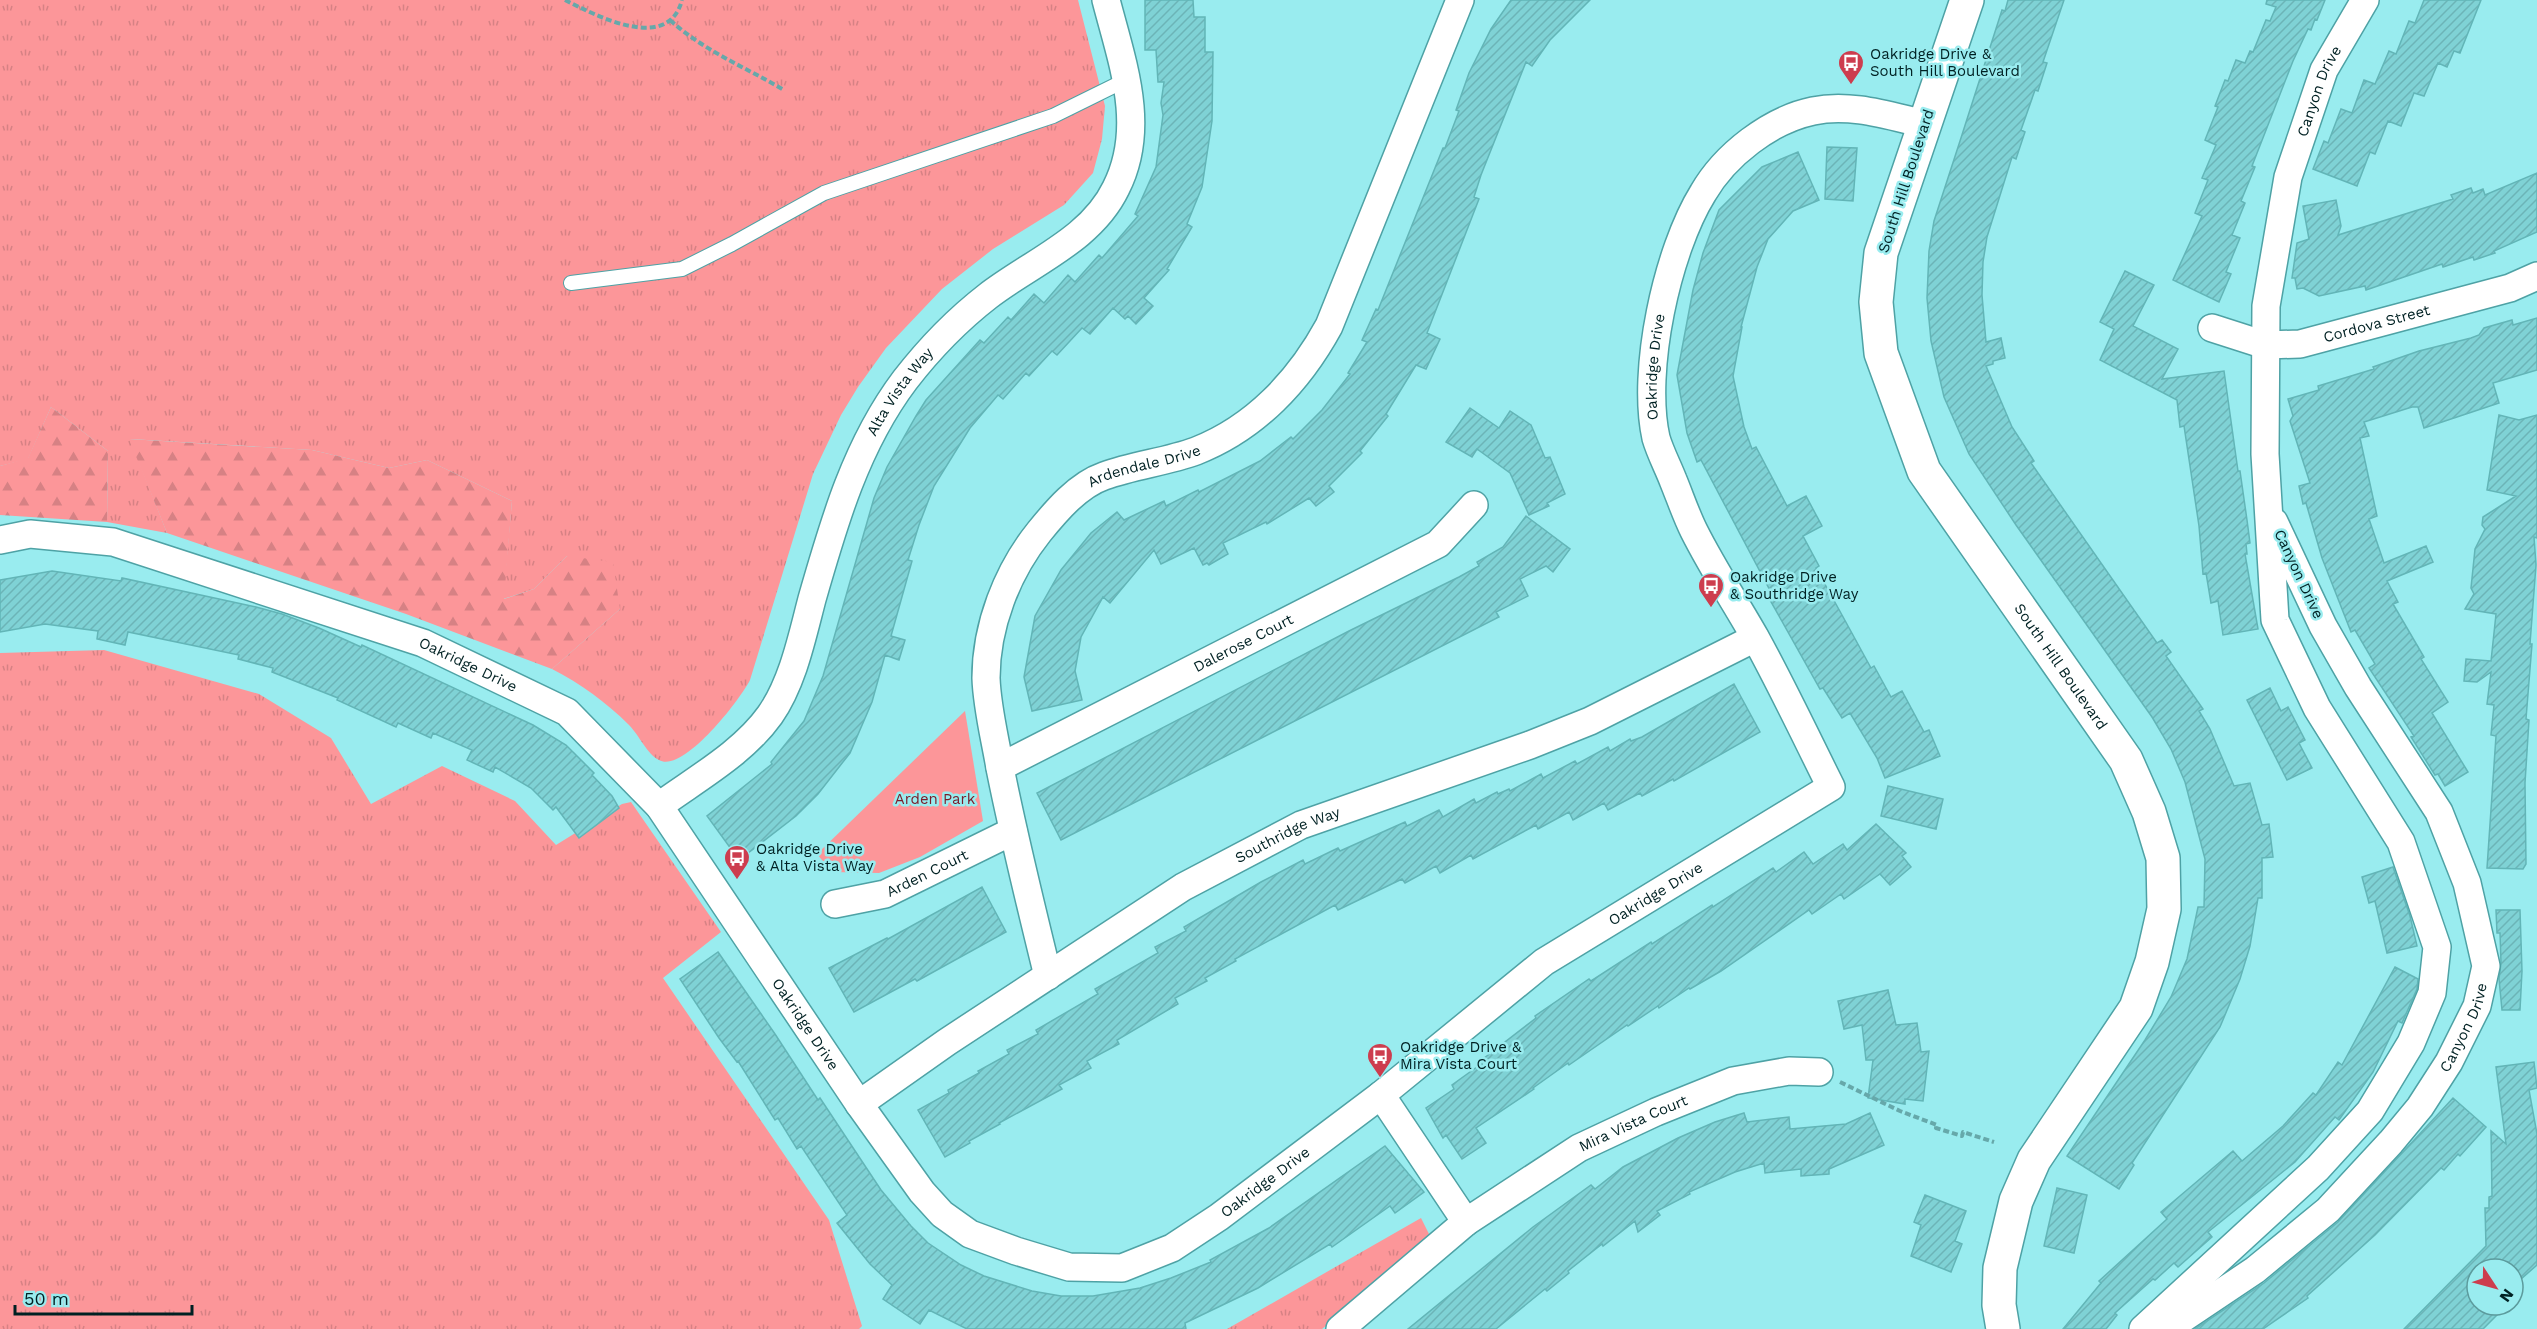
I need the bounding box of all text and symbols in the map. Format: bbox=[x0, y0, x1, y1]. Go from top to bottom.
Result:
street label: Canyon Drive bbox=[2293, 42, 2345, 139]
place label: Oakridge Drive & South Hill Boulevard bbox=[1870, 45, 2020, 80]
bus stop icon: Oakridge Drive & South Hill Boulevard bbox=[1836, 48, 1866, 86]
street label: South Hill Boulevard bbox=[1874, 107, 1938, 255]
street label: Cordova Street bbox=[2321, 301, 2433, 346]
street label: Oakridge Drive bbox=[1643, 312, 1669, 421]
street label: Alta Vista Way bbox=[863, 344, 937, 439]
street label: Ardendale Drive bbox=[1084, 441, 1203, 491]
street label: Canyon Drive bbox=[2270, 527, 2328, 621]
place label: Oakridge Drive & Southridge Way bbox=[1730, 568, 1859, 603]
bus stop icon: Oakridge Drive & Southridge Way bbox=[1696, 571, 1726, 609]
street label: South Hill Boulevard bbox=[2010, 600, 2111, 733]
street label: Dalerose Court bbox=[1190, 610, 1297, 676]
street label: Oakridge Drive bbox=[416, 633, 520, 696]
park label: Arden Park bbox=[895, 790, 976, 808]
street label: Southridge Way bbox=[1232, 803, 1343, 867]
place label: Oakridge Drive & Alta Vista Way bbox=[756, 840, 874, 875]
bus stop icon: Oakridge Drive & Alta Vista Way bbox=[722, 843, 752, 881]
street label: Arden Court bbox=[883, 845, 972, 901]
street label: Oakridge Drive bbox=[1605, 858, 1706, 929]
street label: Oakridge Drive bbox=[768, 975, 843, 1074]
street label: Canyon Drive bbox=[2436, 981, 2491, 1076]
place label: Oakridge Drive & Mira Vista Court bbox=[1400, 1038, 1522, 1073]
bus stop icon: Oakridge Drive & Mira Vista Court bbox=[1365, 1041, 1395, 1079]
street label: Mira Vista Court bbox=[1576, 1091, 1691, 1156]
street label: Oakridge Drive bbox=[1217, 1143, 1313, 1221]
north arrow bbox=[2465, 1257, 2525, 1317]
scale bar bbox=[15, 1278, 192, 1316]
text: N bbox=[2496, 1285, 2518, 1306]
text: 50 m bbox=[24, 1288, 69, 1309]

